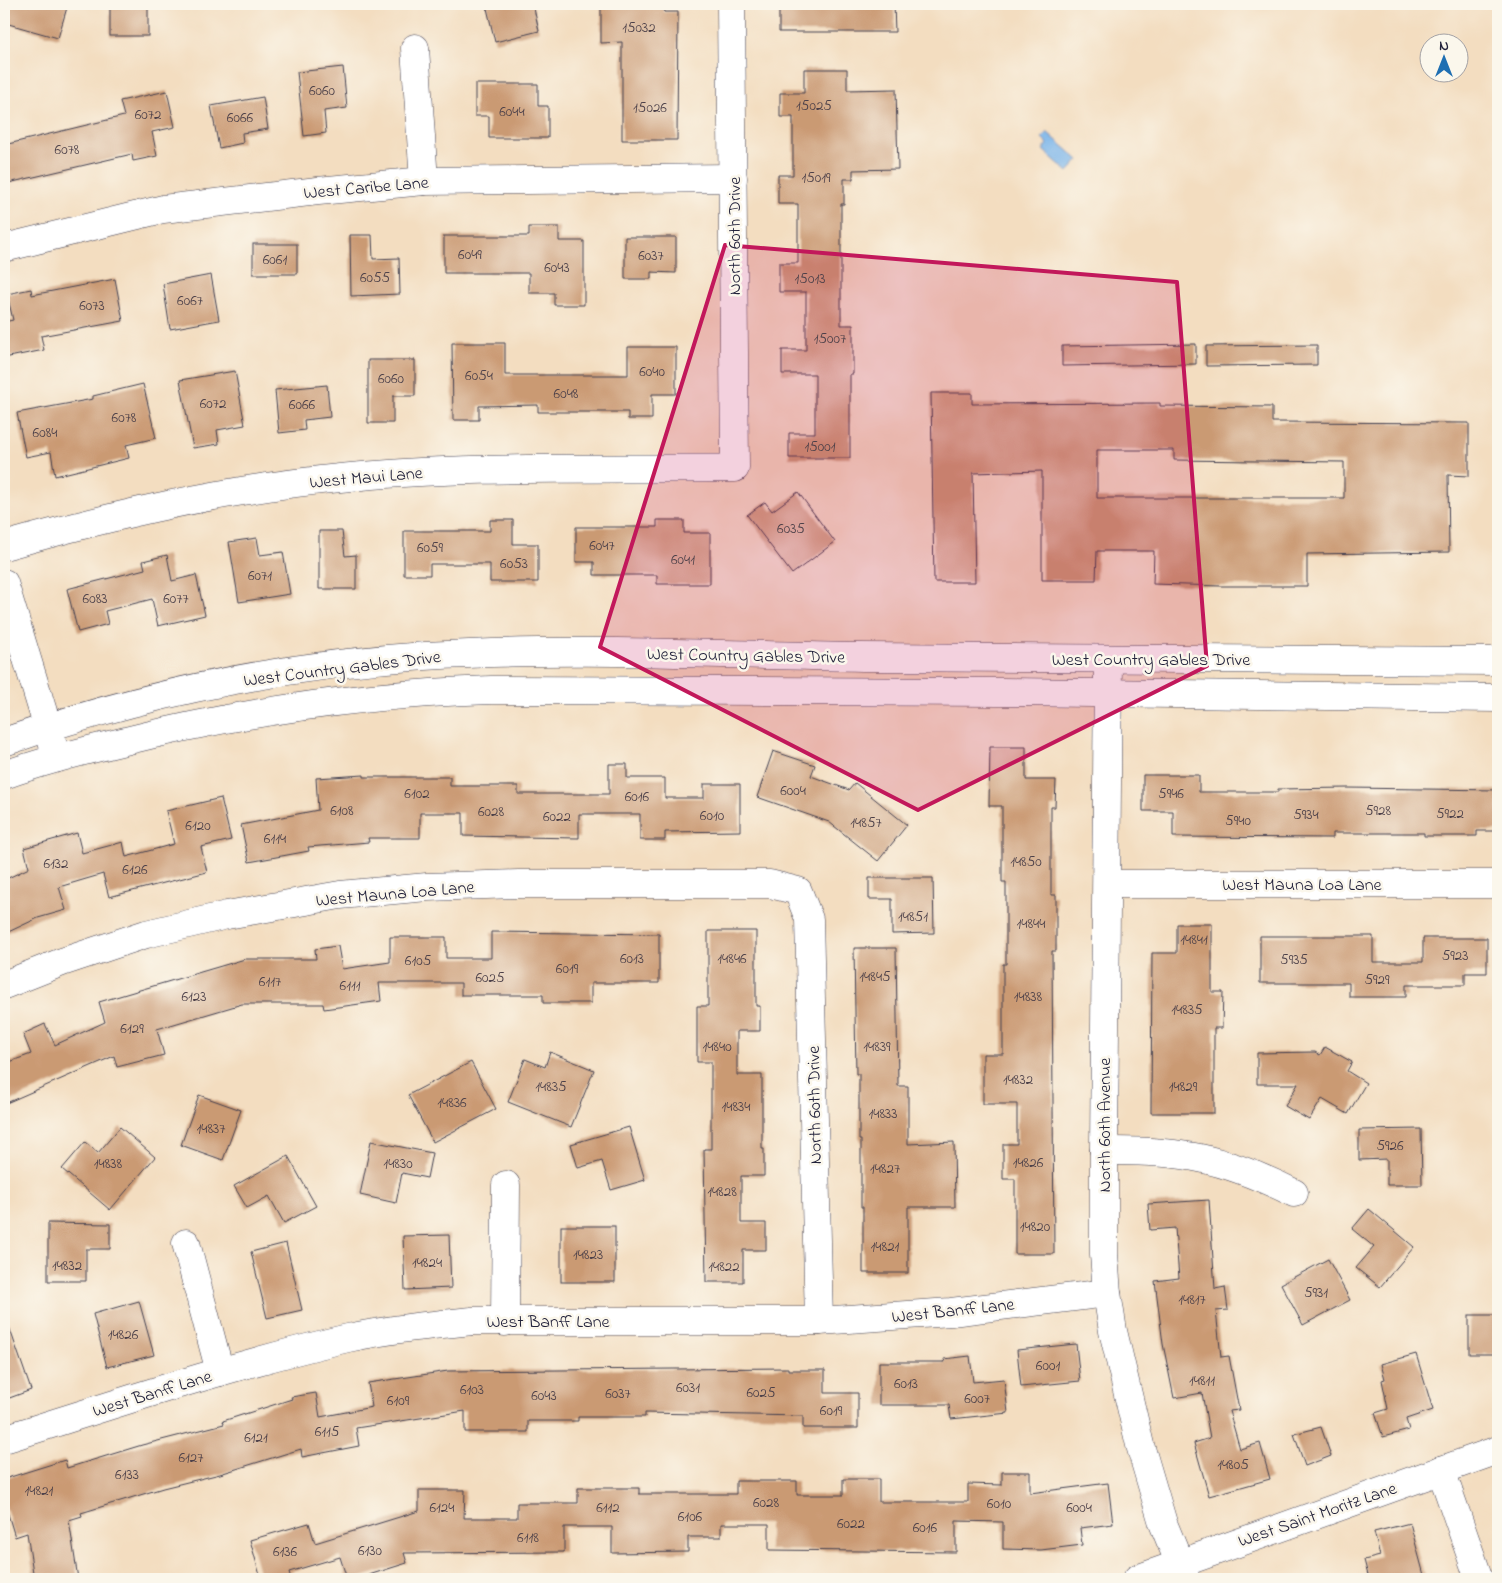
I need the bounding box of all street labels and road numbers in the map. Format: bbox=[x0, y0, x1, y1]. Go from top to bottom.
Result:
street label: West Caribe Lane bbox=[303, 170, 431, 207]
street label: North 60th Drive bbox=[723, 176, 749, 295]
street label: West Maui Lane bbox=[308, 461, 425, 497]
street label: West Country Gables Drive bbox=[646, 642, 846, 672]
street label: West Country Gables Drive bbox=[242, 645, 443, 695]
street label: West Country Gables Drive bbox=[1052, 648, 1251, 674]
street label: West Mauna Loa Lane bbox=[1222, 873, 1383, 899]
street label: West Mauna Loa Lane bbox=[315, 875, 477, 915]
street label: North 60th Drive bbox=[802, 1045, 830, 1164]
street label: North 60th Avenue bbox=[1093, 1057, 1119, 1192]
street label: West Banff Lane bbox=[891, 1293, 1017, 1331]
street label: West Banff Lane bbox=[486, 1310, 611, 1336]
street label: West Banff Lane bbox=[90, 1364, 216, 1425]
street label: West Saint Moritz Lane bbox=[1235, 1476, 1401, 1555]

